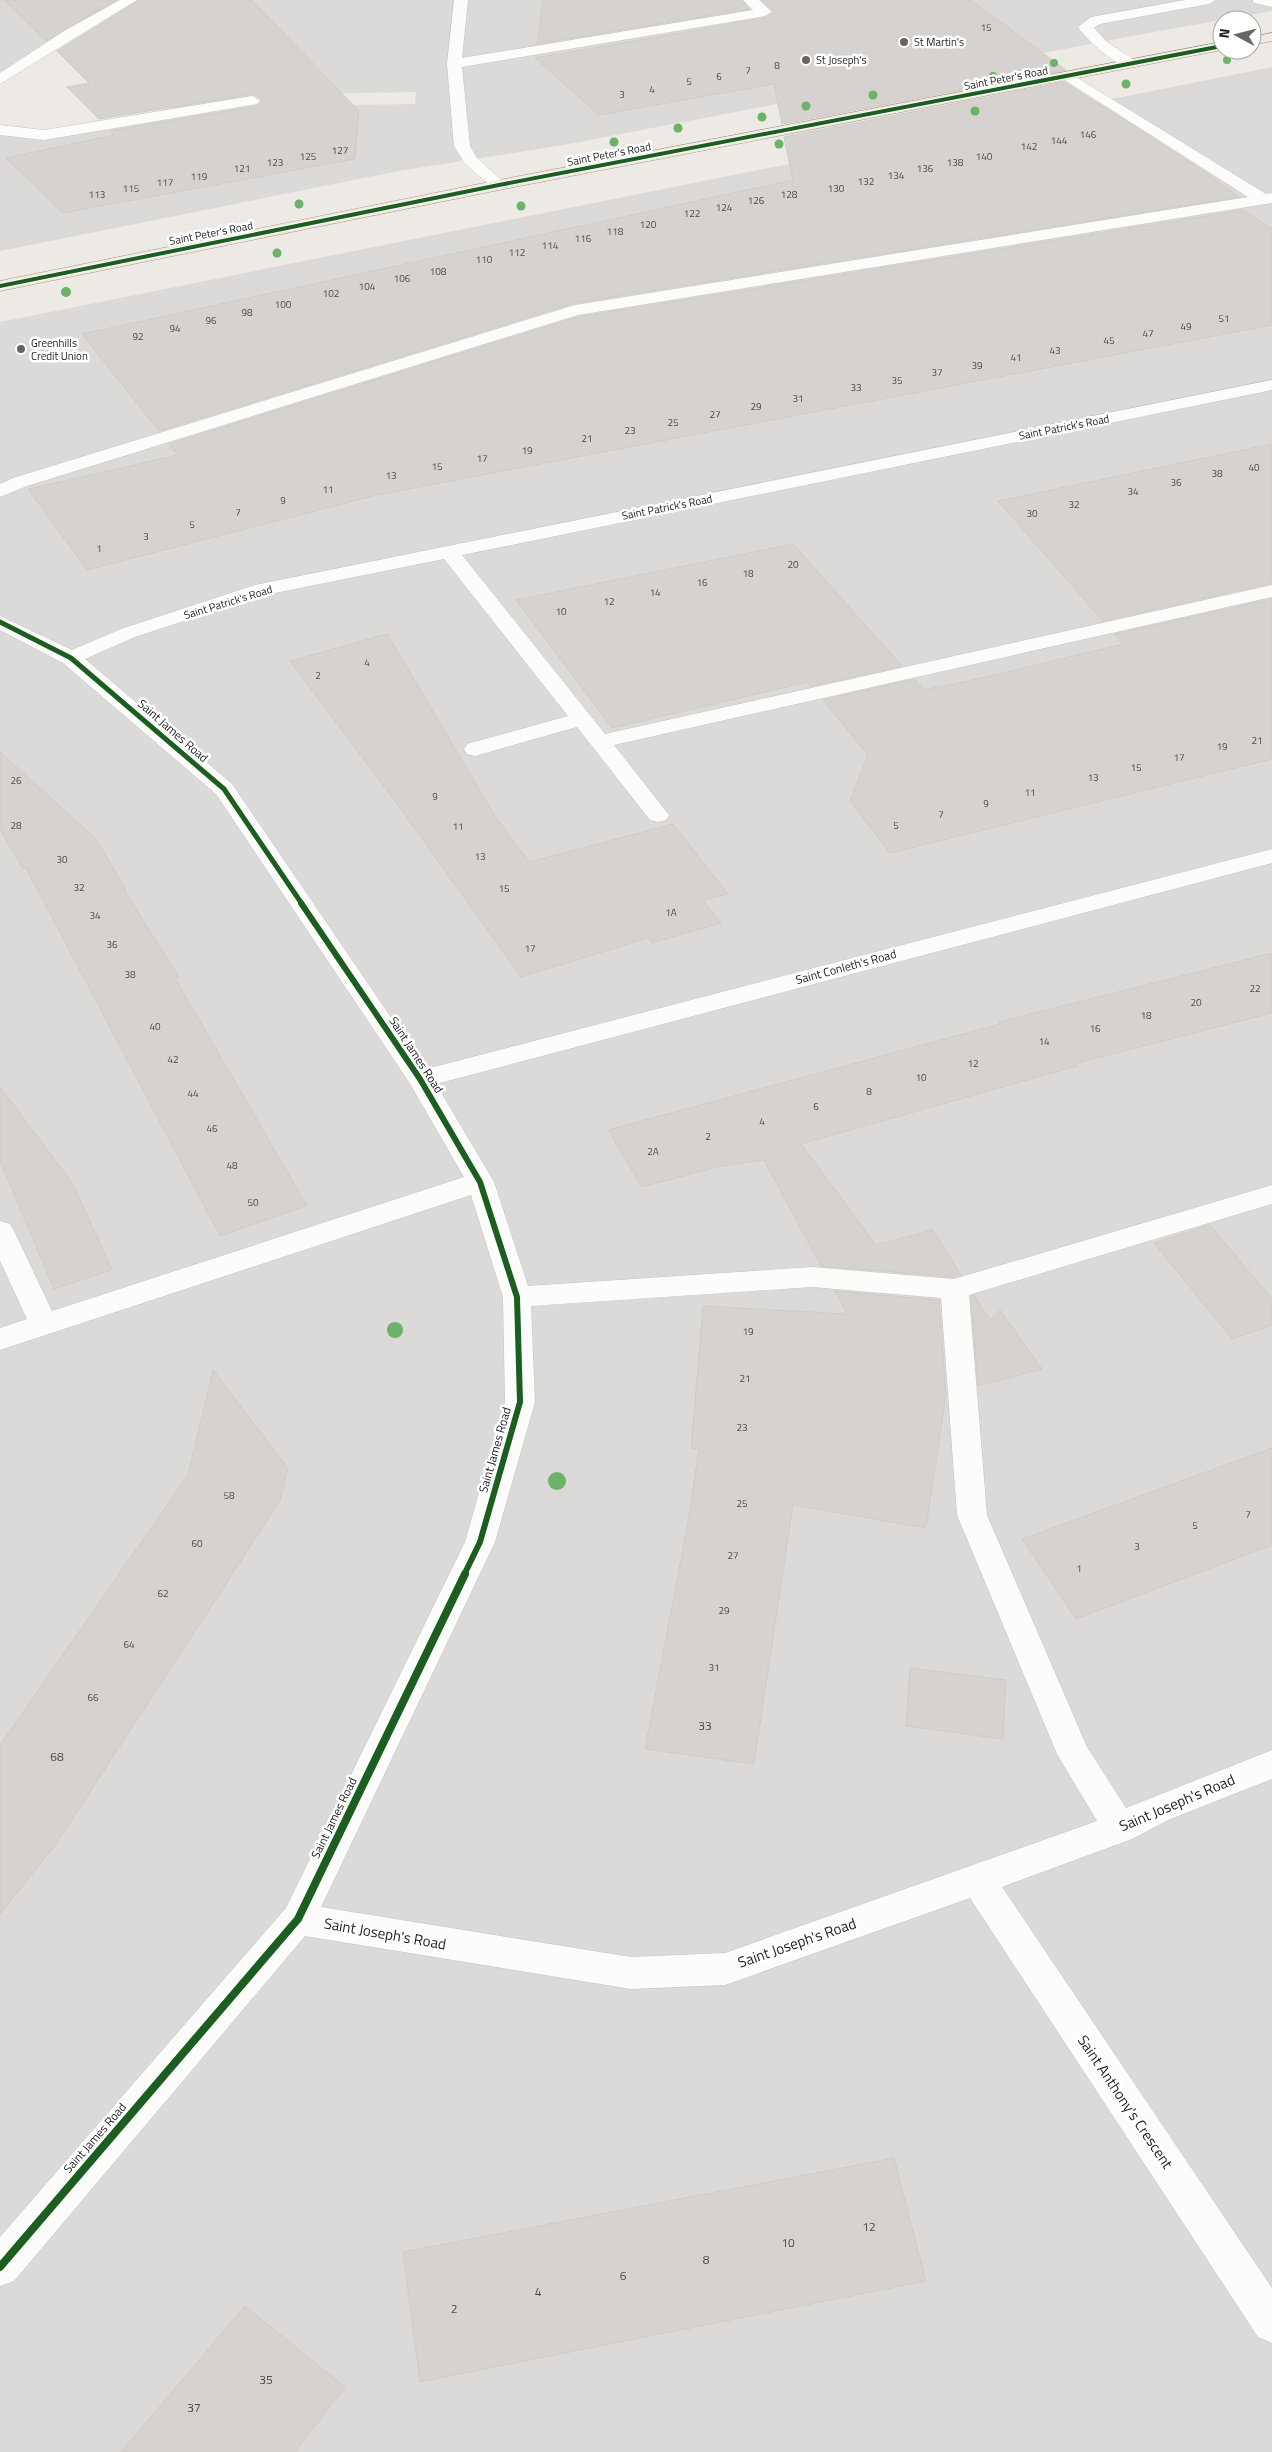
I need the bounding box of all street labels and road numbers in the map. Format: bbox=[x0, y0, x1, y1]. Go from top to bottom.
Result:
street label: Saint Peter's Road bbox=[963, 62, 1049, 94]
street label: Saint Peter's Road bbox=[566, 138, 652, 170]
street label: Saint Peter's Road bbox=[168, 217, 254, 249]
street label: Saint Patrick's Road bbox=[1017, 410, 1111, 444]
street label: Saint Patrick's Road bbox=[620, 490, 714, 524]
street label: Saint Patrick's Road bbox=[182, 581, 274, 623]
street label: Saint James Road bbox=[134, 695, 213, 767]
street label: Saint Conleth's Road bbox=[793, 944, 898, 989]
street label: Saint James Road bbox=[384, 1013, 448, 1097]
street label: Saint James Road bbox=[473, 1405, 516, 1495]
street label: Saint Joseph's Road bbox=[1115, 1768, 1238, 1837]
street label: Saint James Road bbox=[306, 1774, 361, 1862]
street label: Saint Joseph's Road bbox=[322, 1911, 448, 1956]
street label: Saint Joseph's Road bbox=[735, 1911, 859, 1974]
street label: Saint Anthony's Crescent bbox=[1072, 2030, 1179, 2174]
street label: Saint James Road bbox=[59, 2098, 131, 2177]

